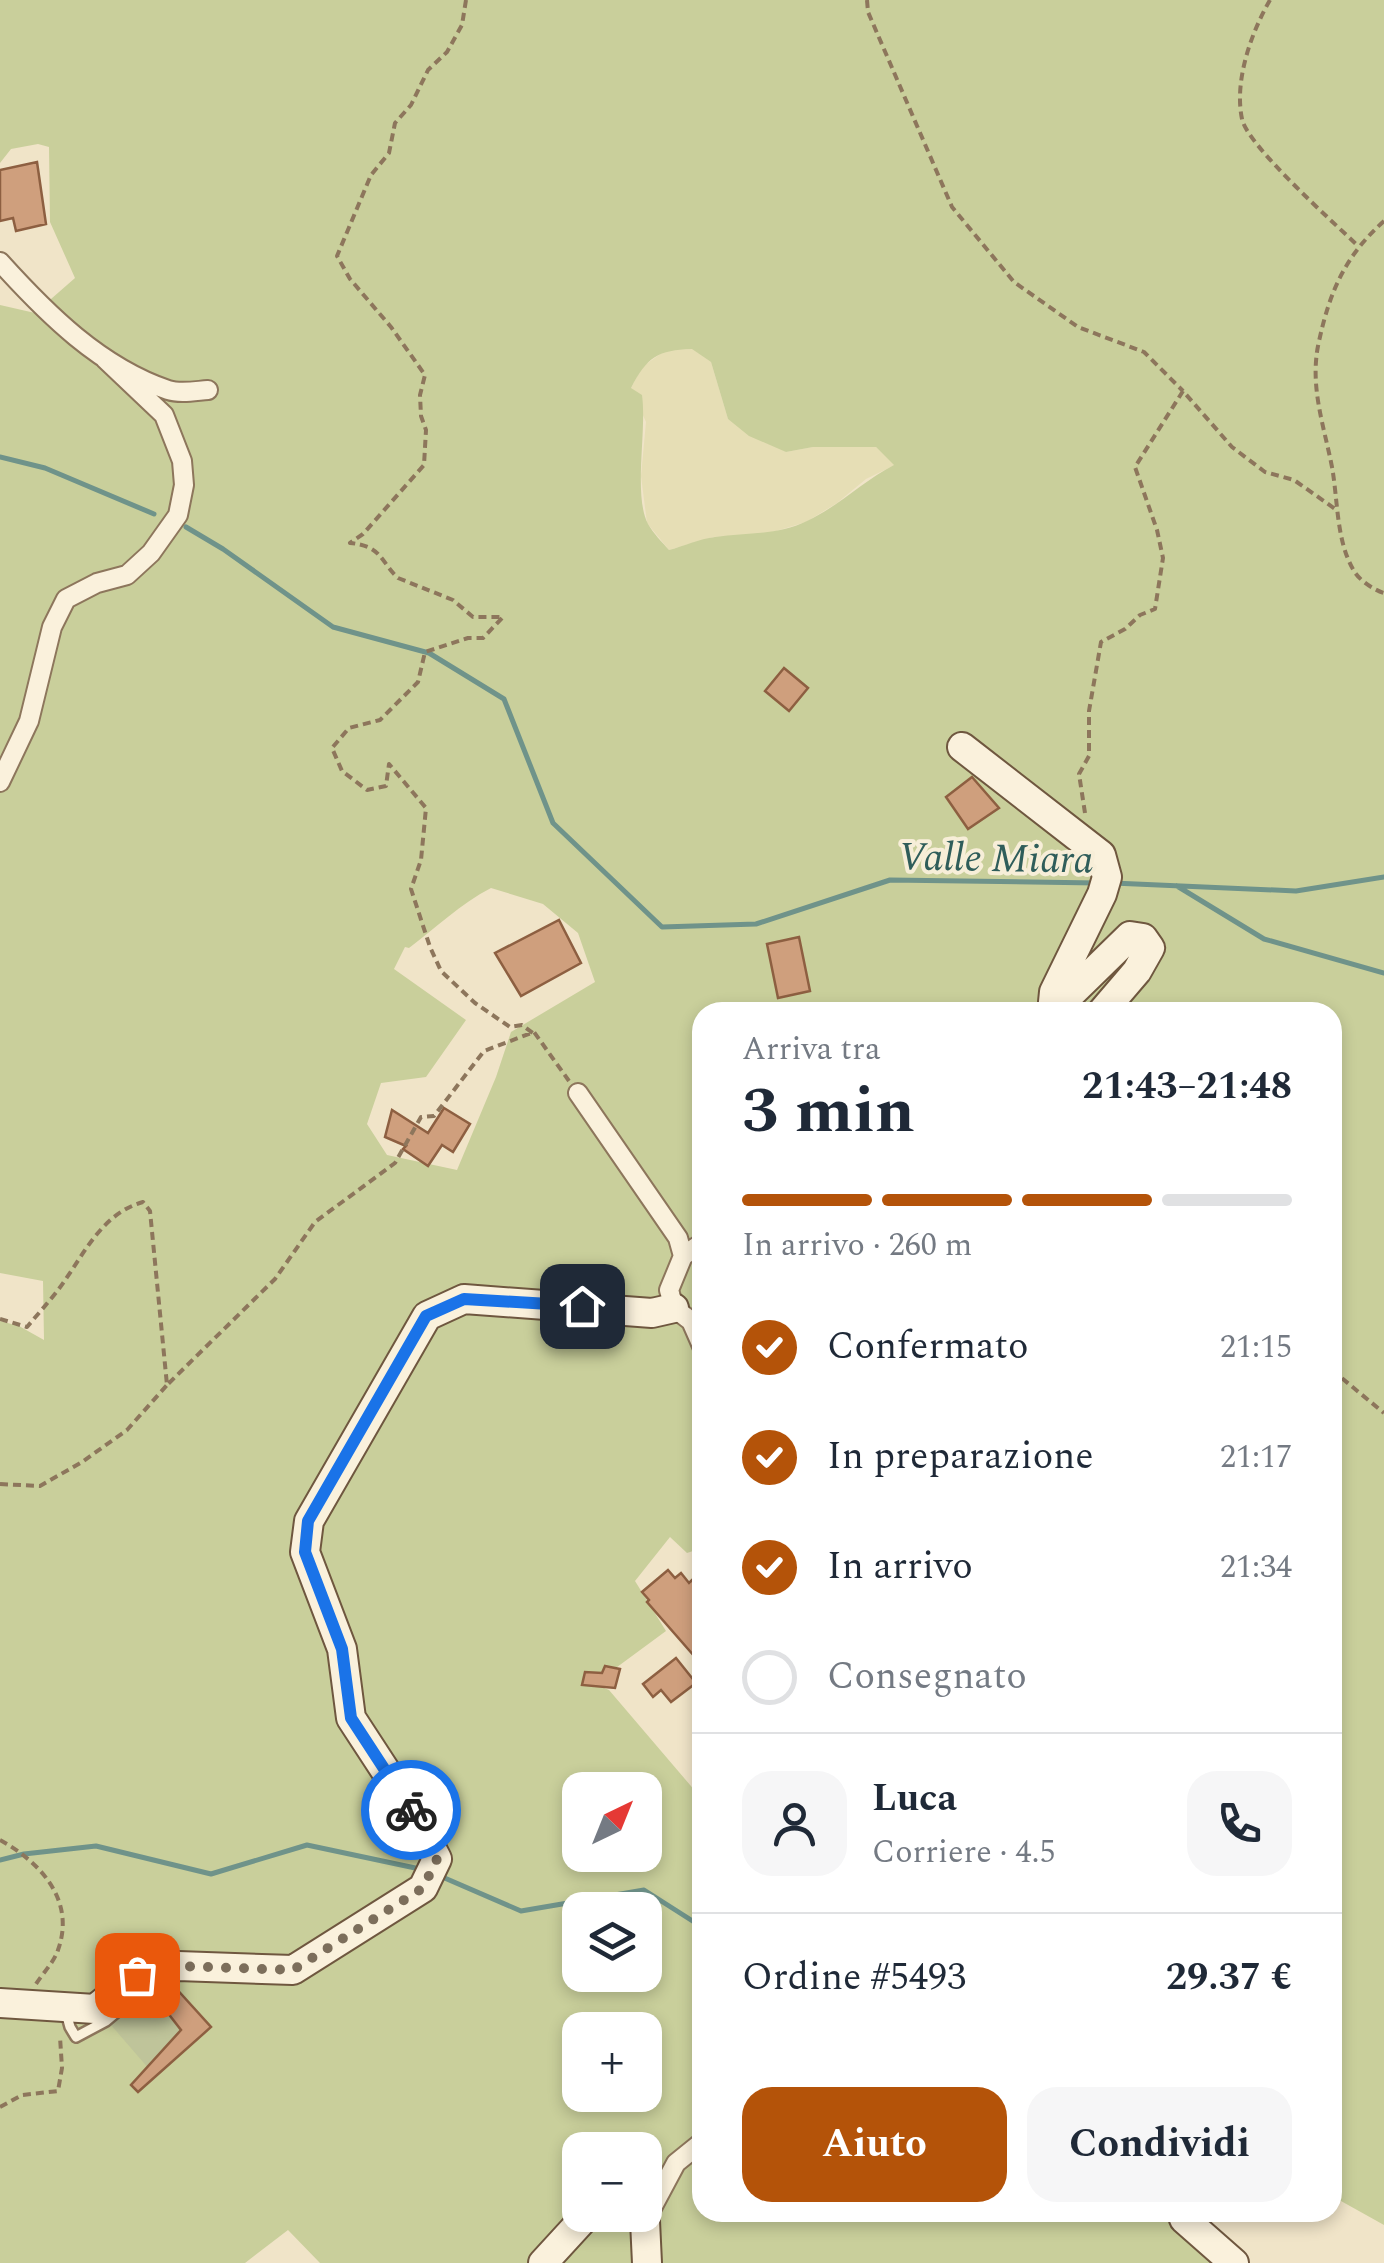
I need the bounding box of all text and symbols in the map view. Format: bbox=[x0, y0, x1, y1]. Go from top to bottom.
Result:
water label: Valle Miara bbox=[898, 827, 1094, 892]
text: Arriva tra bbox=[742, 1025, 881, 1074]
text: 21:43–21:48 bbox=[1082, 1058, 1292, 1116]
text: 3 min bbox=[742, 1062, 915, 1161]
text: In arrivo · 260 m bbox=[742, 1221, 972, 1270]
pin bbox=[540, 1264, 625, 1349]
icon: home bbox=[555, 1279, 610, 1334]
text: Confermato bbox=[827, 1318, 1029, 1376]
icon: check bbox=[742, 1320, 797, 1375]
text: 21:15 bbox=[1220, 1323, 1292, 1372]
text: In preparazione bbox=[827, 1428, 1094, 1486]
icon: check bbox=[742, 1430, 797, 1485]
text: 21:17 bbox=[1220, 1433, 1292, 1482]
text: In arrivo bbox=[827, 1538, 973, 1596]
icon: check bbox=[742, 1540, 797, 1595]
text: 21:34 bbox=[1220, 1543, 1292, 1592]
text: Consegnato bbox=[827, 1648, 1027, 1706]
courier bbox=[361, 1760, 461, 1860]
text: Luca bbox=[872, 1770, 957, 1828]
button: person bbox=[742, 1771, 847, 1876]
button: phone bbox=[1187, 1771, 1292, 1876]
north arrow bbox=[562, 1772, 662, 1872]
map controls bbox=[562, 1772, 662, 2232]
icon: bike bbox=[384, 1783, 439, 1838]
text: Corriere · 4.5 bbox=[872, 1828, 1056, 1877]
button: layers bbox=[562, 1892, 662, 1992]
pin bbox=[95, 1933, 180, 2018]
icon: bag bbox=[110, 1948, 165, 2003]
text: Ordine #5493 bbox=[742, 1949, 966, 2007]
text: 29.37 € bbox=[1166, 1949, 1292, 2007]
button: + bbox=[562, 2012, 662, 2112]
button: Aiuto bbox=[742, 2087, 1007, 2202]
button: Condividi bbox=[1027, 2087, 1292, 2202]
button: − bbox=[562, 2132, 662, 2232]

